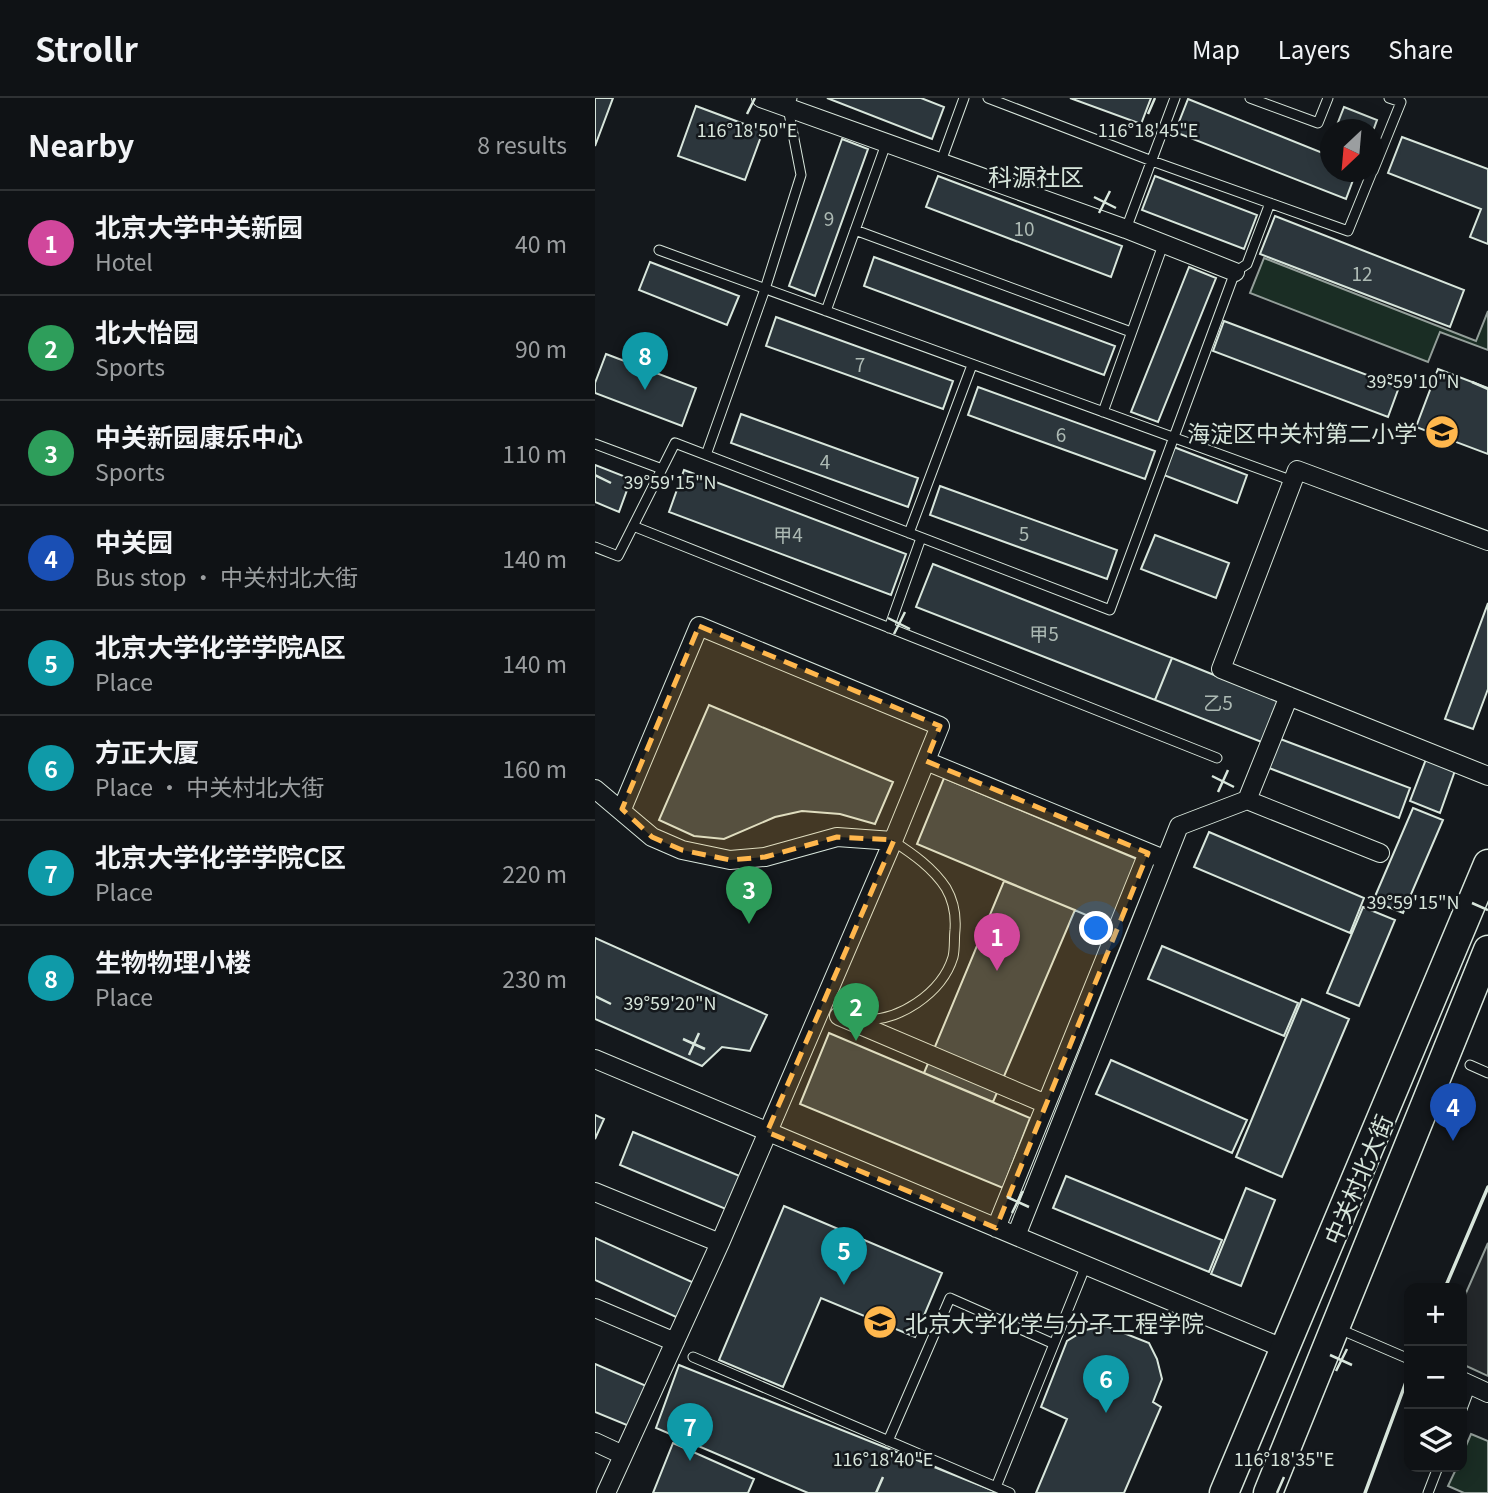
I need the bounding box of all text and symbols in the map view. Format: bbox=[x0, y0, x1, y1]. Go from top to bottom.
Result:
text: Strollr bbox=[35, 24, 138, 72]
text: Map bbox=[1192, 31, 1240, 66]
text: Layers bbox=[1278, 31, 1350, 66]
text: Share bbox=[1388, 31, 1453, 66]
text: 116°18'50"E bbox=[697, 116, 797, 142]
text: 116°18'45"E bbox=[1098, 116, 1198, 142]
north arrow bbox=[1320, 119, 1383, 182]
text: Nearby bbox=[28, 122, 134, 166]
text: 8 results bbox=[477, 127, 567, 161]
district label: 科源社区 bbox=[988, 158, 1084, 193]
house number: 9 bbox=[824, 204, 834, 231]
text: 北京大学中关新园 bbox=[95, 207, 303, 244]
house number: 10 bbox=[1013, 214, 1035, 241]
text: 1 bbox=[44, 226, 58, 260]
text: 40 m bbox=[515, 226, 567, 260]
text: Hotel bbox=[95, 244, 153, 278]
house number: 12 bbox=[1351, 259, 1373, 286]
text: 北大怡园 bbox=[95, 312, 199, 349]
text: 2 bbox=[44, 331, 58, 365]
text: 90 m bbox=[515, 331, 567, 365]
pin: 8 bbox=[622, 332, 668, 390]
text: Sports bbox=[95, 349, 165, 383]
house number: 7 bbox=[855, 350, 865, 377]
text: 39°59'10"N bbox=[1366, 367, 1460, 393]
school or university icon: 海淀区中关村第二小学 bbox=[1423, 413, 1461, 451]
place label: 海淀区中关村第二小学 bbox=[1187, 415, 1417, 449]
text: 中关新园康乐中心 bbox=[95, 417, 303, 454]
house number: 6 bbox=[1056, 420, 1066, 447]
text: 3 bbox=[44, 436, 58, 470]
text: 110 m bbox=[502, 436, 567, 470]
house number: 4 bbox=[820, 447, 830, 474]
text: Sports bbox=[95, 454, 165, 488]
text: 39°59'15"N bbox=[623, 468, 717, 494]
house number: 5 bbox=[1019, 519, 1029, 546]
house number: 甲4 bbox=[773, 520, 803, 547]
text: 中关园 bbox=[95, 522, 173, 559]
text: 4 bbox=[44, 541, 58, 575]
text: 140 m bbox=[502, 541, 567, 575]
text: Bus stop · 中关村北大街 bbox=[95, 559, 358, 593]
house number: 甲5 bbox=[1029, 619, 1059, 646]
text: 北京大学化学学院A区 bbox=[95, 627, 346, 664]
text: 5 bbox=[44, 646, 58, 680]
text: 140 m bbox=[502, 646, 567, 680]
text: Place bbox=[95, 664, 153, 698]
house number: 乙5 bbox=[1203, 688, 1233, 715]
text: 方正大厦 bbox=[95, 732, 199, 769]
text: 6 bbox=[44, 751, 58, 785]
text: 160 m bbox=[502, 751, 567, 785]
text: Place · 中关村北大街 bbox=[95, 769, 324, 803]
text: 北京大学化学学院C区 bbox=[95, 837, 346, 874]
text: 7 bbox=[44, 856, 58, 890]
text: 220 m bbox=[502, 856, 567, 890]
pin: 3 bbox=[726, 866, 772, 924]
text: Place bbox=[95, 874, 153, 908]
text: 39°59'15"N bbox=[1366, 888, 1460, 914]
your location bbox=[1079, 911, 1113, 945]
pin: 1 bbox=[974, 913, 1020, 971]
text: 生物物理小楼 bbox=[95, 942, 251, 979]
text: 8 bbox=[44, 961, 58, 995]
text: 230 m bbox=[502, 961, 567, 995]
text: Place bbox=[95, 979, 153, 1013]
pin: 2 bbox=[833, 983, 879, 1041]
text: 39°59'20"N bbox=[623, 989, 717, 1015]
pin: 4 bbox=[1430, 1083, 1476, 1141]
street label: 中关村北大街 bbox=[1314, 1109, 1400, 1249]
pin: 5 bbox=[821, 1227, 867, 1285]
map controls bbox=[1404, 1283, 1467, 1472]
button: + bbox=[1404, 1283, 1467, 1346]
school or university icon: 北京大学化学与分子工程学院 bbox=[861, 1303, 899, 1341]
place label: 北京大学化学与分子工程学院 bbox=[905, 1305, 1204, 1339]
button: − bbox=[1404, 1346, 1467, 1409]
pin: 6 bbox=[1083, 1355, 1129, 1413]
pin: 7 bbox=[667, 1403, 713, 1461]
button: layers bbox=[1404, 1409, 1467, 1472]
text: 116°18'40"E bbox=[833, 1445, 933, 1471]
text: 116°18'35"E bbox=[1234, 1445, 1334, 1471]

